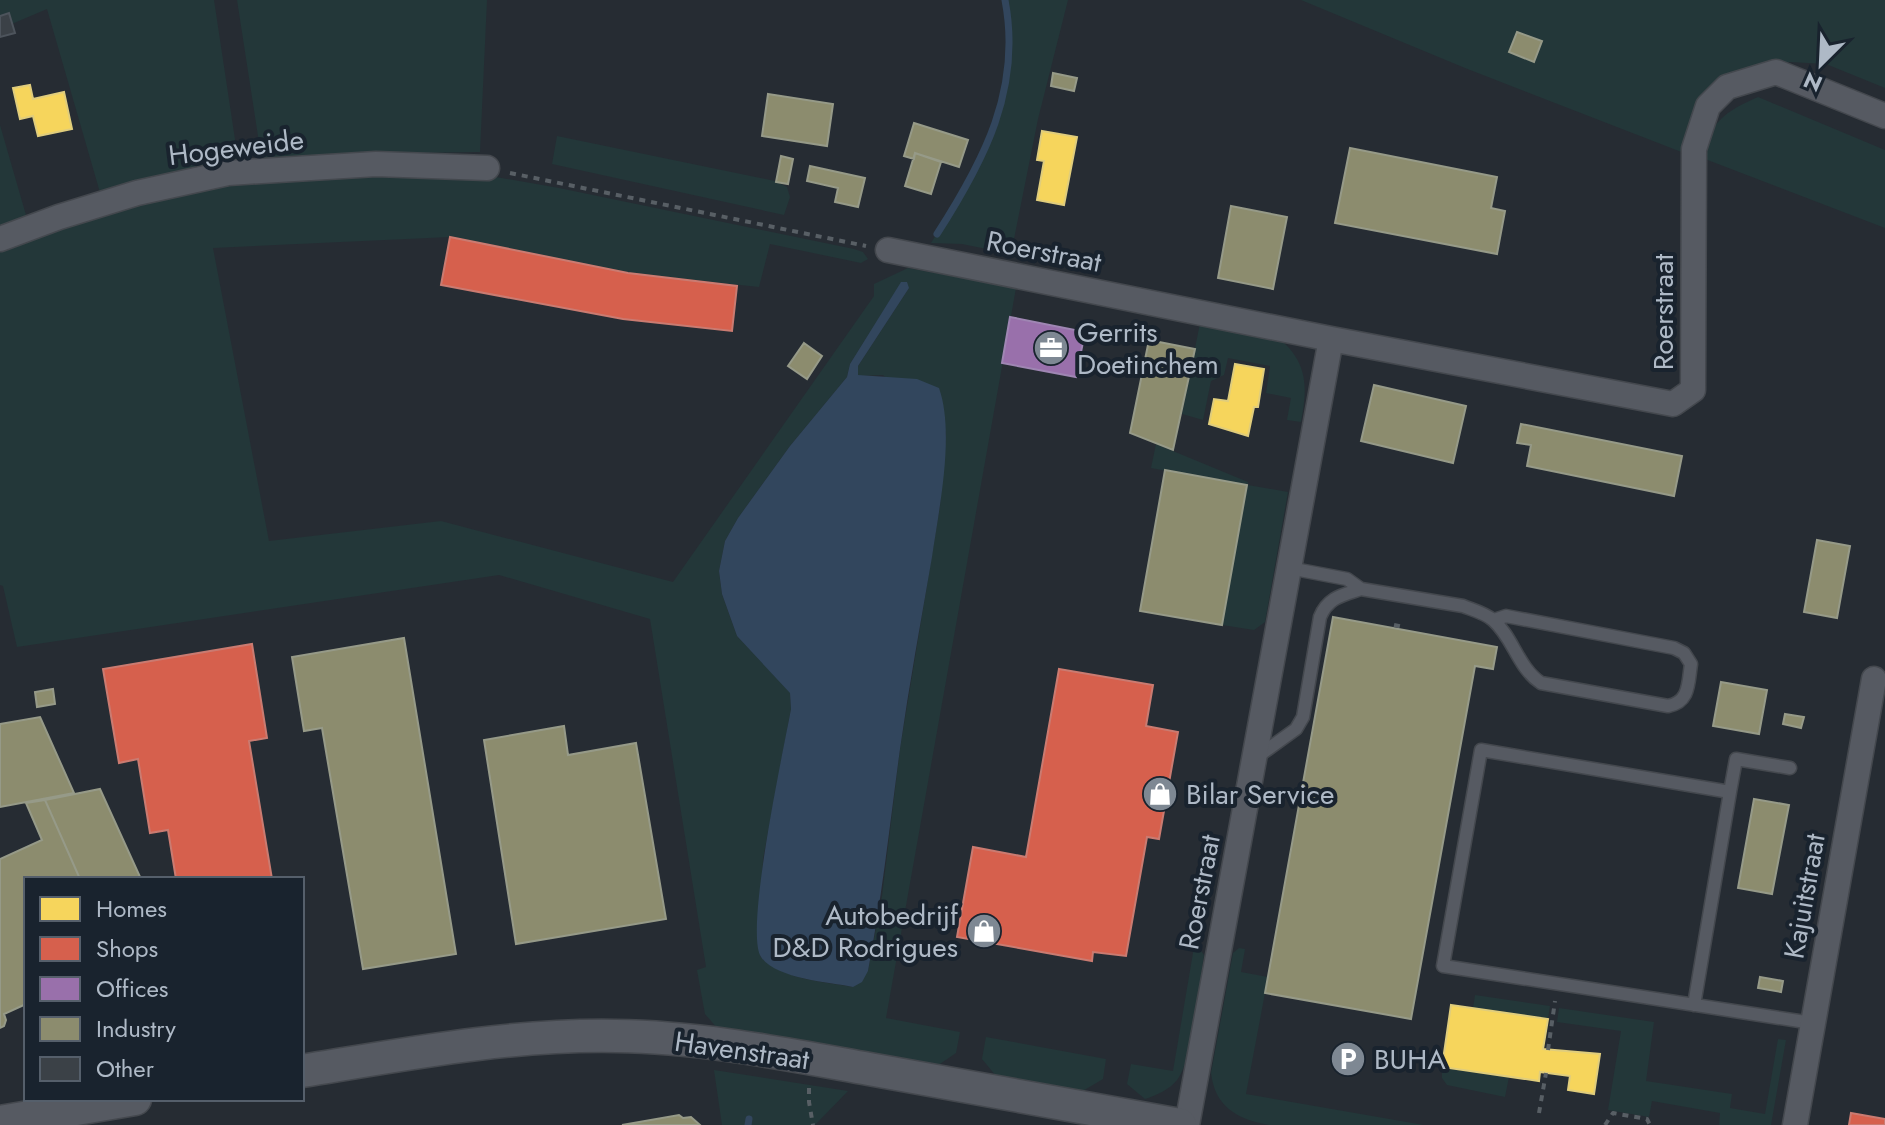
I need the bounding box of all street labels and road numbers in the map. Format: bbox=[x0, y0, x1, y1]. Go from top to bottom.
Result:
street label: Hogeweide bbox=[166, 119, 306, 176]
street label: Roerstraat bbox=[983, 220, 1105, 283]
street label: Roerstraat bbox=[1643, 254, 1684, 370]
street label: Kajuitstraat bbox=[1773, 830, 1836, 962]
street label: Roerstraat bbox=[1168, 831, 1231, 953]
street label: Havenstraat bbox=[672, 1021, 812, 1080]

